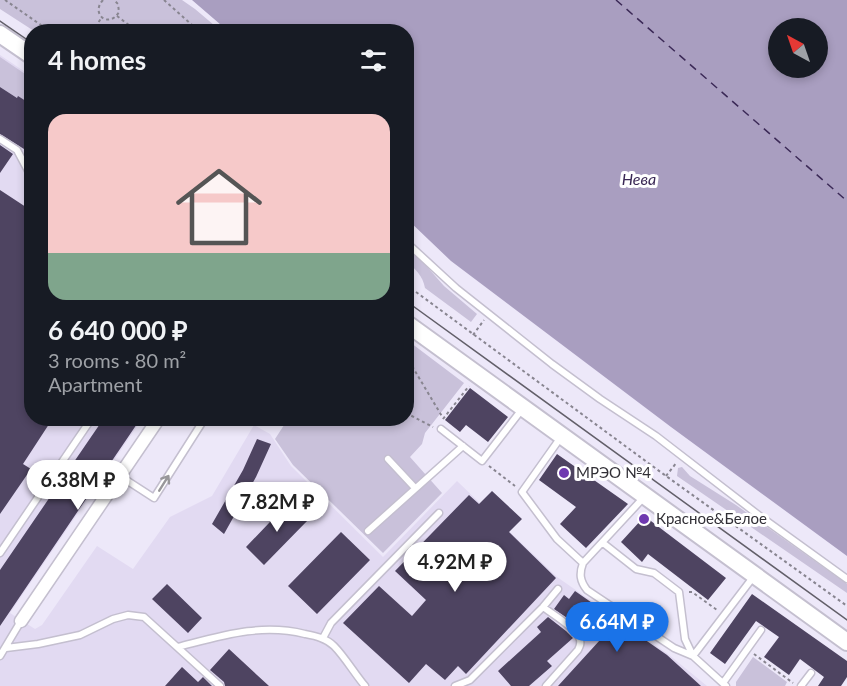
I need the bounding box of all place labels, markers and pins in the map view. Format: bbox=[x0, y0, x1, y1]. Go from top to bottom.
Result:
pin: 6.38M ₽ bbox=[23, 460, 133, 511]
place label: МРЭО №4 bbox=[576, 463, 651, 481]
marker: МРЭО №4 bbox=[557, 466, 571, 480]
pin: 7.82M ₽ bbox=[222, 482, 332, 533]
place label: Красное&Белое bbox=[656, 509, 767, 527]
marker: Красное&Белое bbox=[637, 512, 651, 526]
pin: 4.92M ₽ bbox=[400, 542, 510, 593]
pin: 6.64M ₽ bbox=[562, 602, 672, 653]

